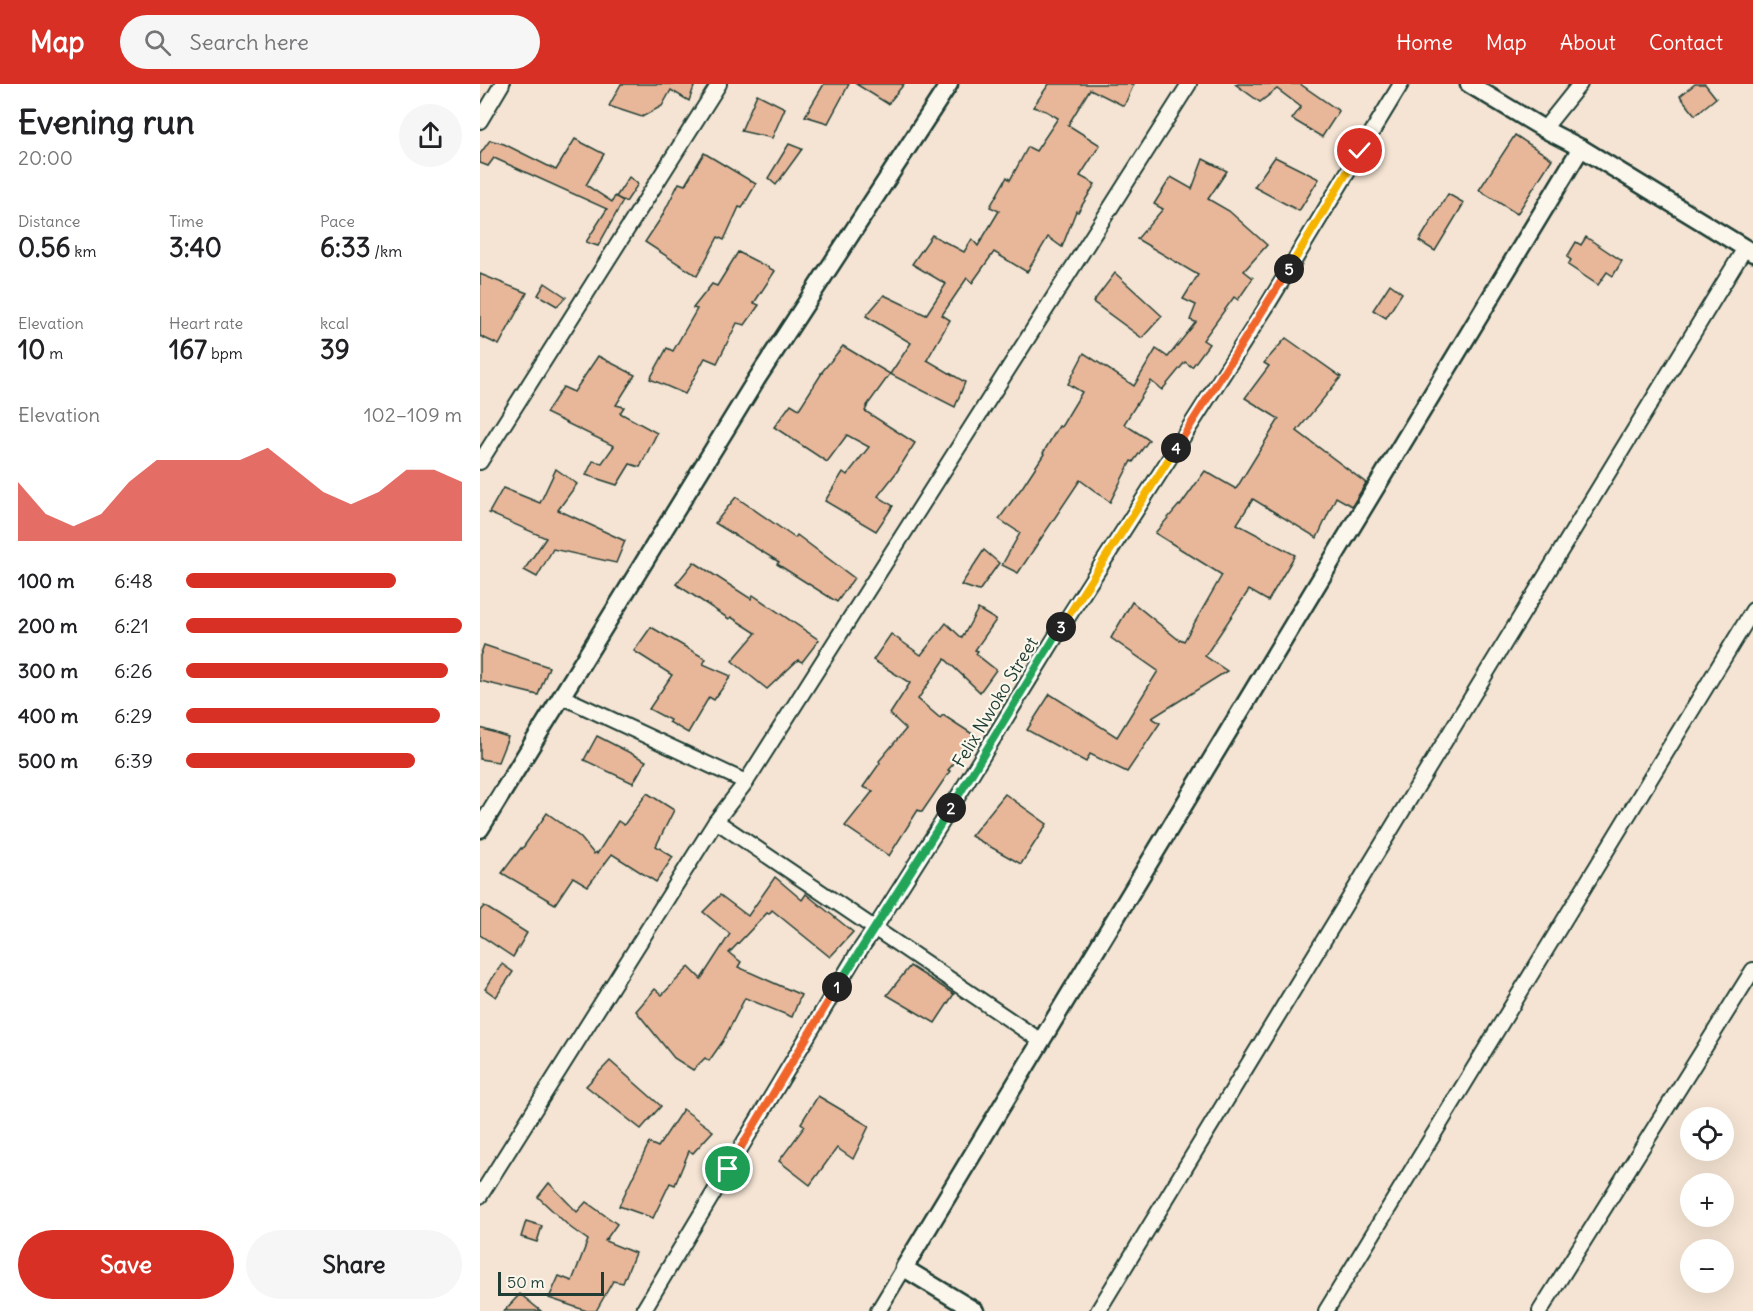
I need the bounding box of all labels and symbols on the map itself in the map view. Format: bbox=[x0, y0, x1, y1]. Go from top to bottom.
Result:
pin bbox=[1334, 125, 1385, 176]
pin: 5 bbox=[1274, 254, 1304, 284]
pin: 4 bbox=[1161, 433, 1191, 463]
pin: 3 bbox=[1046, 612, 1076, 642]
street label: Felix Nwoko Street bbox=[947, 633, 1043, 771]
pin: 2 bbox=[936, 793, 966, 823]
pin: 1 bbox=[822, 972, 852, 1002]
pin bbox=[702, 1143, 753, 1194]
scale bar bbox=[498, 1269, 604, 1296]

